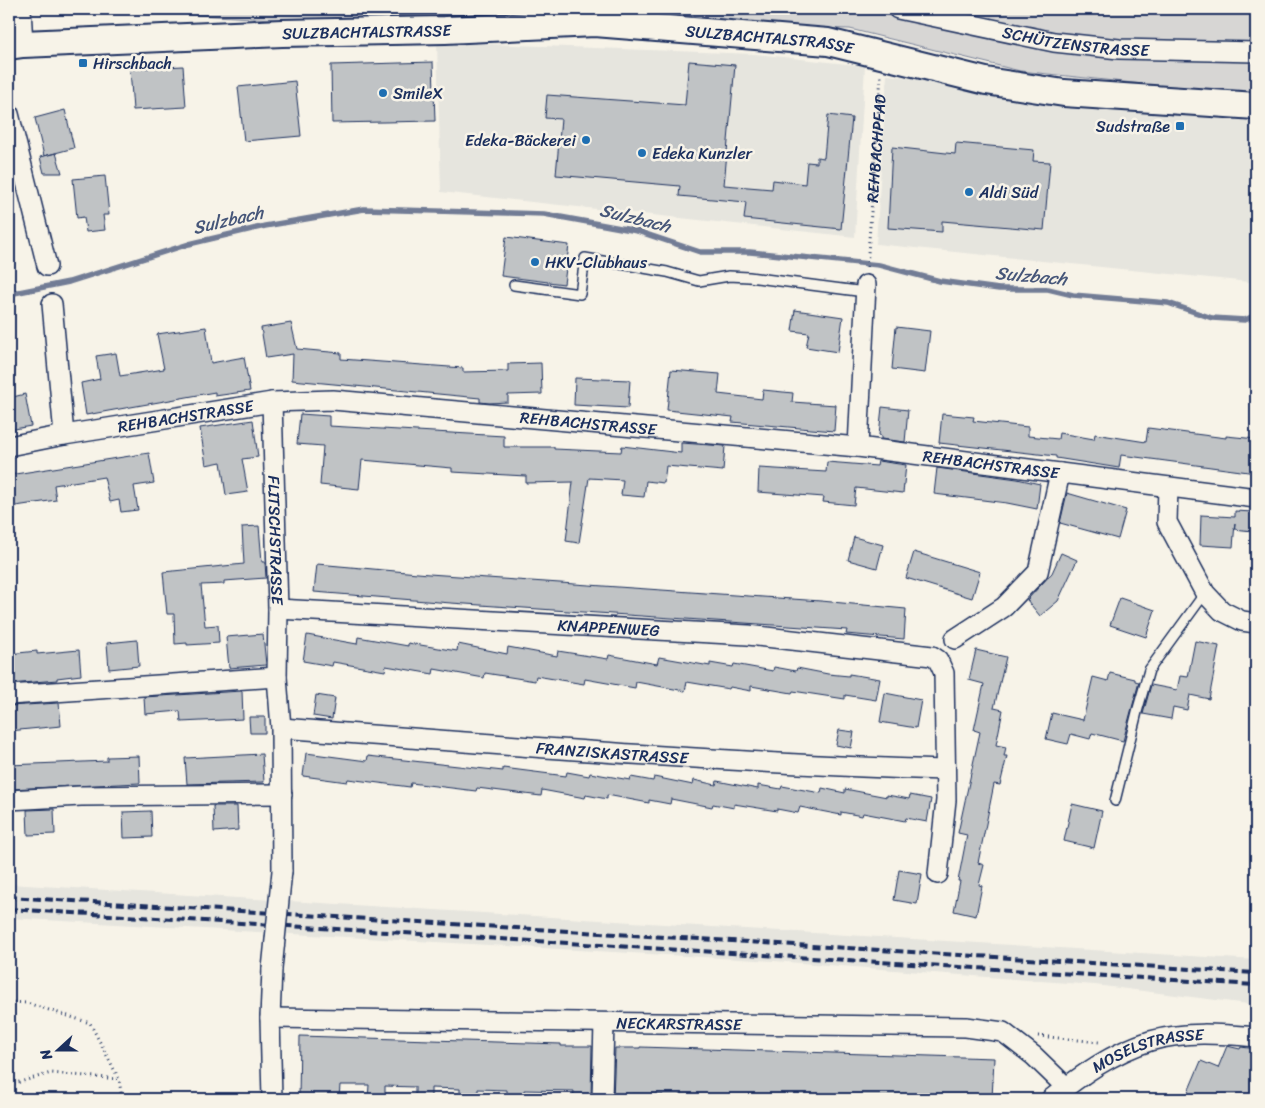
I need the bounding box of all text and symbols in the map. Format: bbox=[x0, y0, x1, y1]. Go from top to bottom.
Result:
street label: SULZBACHTALSTRASSE bbox=[282, 15, 453, 47]
street label: SULZBACHTALSTRASSE bbox=[684, 16, 858, 63]
street label: SCHÜTZENSTRASSE bbox=[1000, 17, 1150, 64]
place label: Hirschbach bbox=[93, 49, 172, 78]
marker: Hirschbach bbox=[77, 57, 89, 69]
place label: SmileX bbox=[393, 79, 444, 108]
marker: SmileX bbox=[377, 87, 389, 99]
street label: REHBACHPFAD bbox=[857, 93, 894, 203]
place label: Sudstraße bbox=[1096, 112, 1170, 141]
marker: Sudstraße bbox=[1174, 120, 1186, 132]
place label: Edeka-Bäckerei bbox=[465, 126, 577, 155]
marker: Edeka-Bäckerei bbox=[580, 134, 592, 146]
place label: Edeka Kunzler bbox=[652, 139, 754, 168]
marker: Edeka Kunzler bbox=[636, 147, 648, 159]
place label: Aldi Süd bbox=[978, 178, 1040, 207]
marker: Aldi Süd bbox=[963, 186, 975, 198]
water label: Sulzbach bbox=[596, 194, 675, 243]
water label: Sulzbach bbox=[189, 196, 268, 244]
place label: HKV-Clubhaus bbox=[545, 248, 648, 277]
marker: HKV-Clubhaus bbox=[529, 256, 541, 268]
water label: Sulzbach bbox=[994, 257, 1070, 295]
street label: REHBACHSTRASSE bbox=[115, 391, 256, 441]
street label: REHBACHSTRASSE bbox=[519, 402, 659, 444]
street label: REHBACHSTRASSE bbox=[921, 441, 1062, 487]
street label: FLITSCHSTRASSE bbox=[260, 475, 292, 606]
street label: KNAPPENWEG bbox=[557, 610, 660, 645]
street label: FRANZISKASTRASSE bbox=[535, 733, 690, 772]
street label: NECKARSTRASSE bbox=[616, 1008, 743, 1039]
street label: MOSELSTRASSE bbox=[1086, 1020, 1205, 1080]
north arrow bbox=[32, 1026, 82, 1076]
text: N bbox=[33, 1045, 60, 1064]

